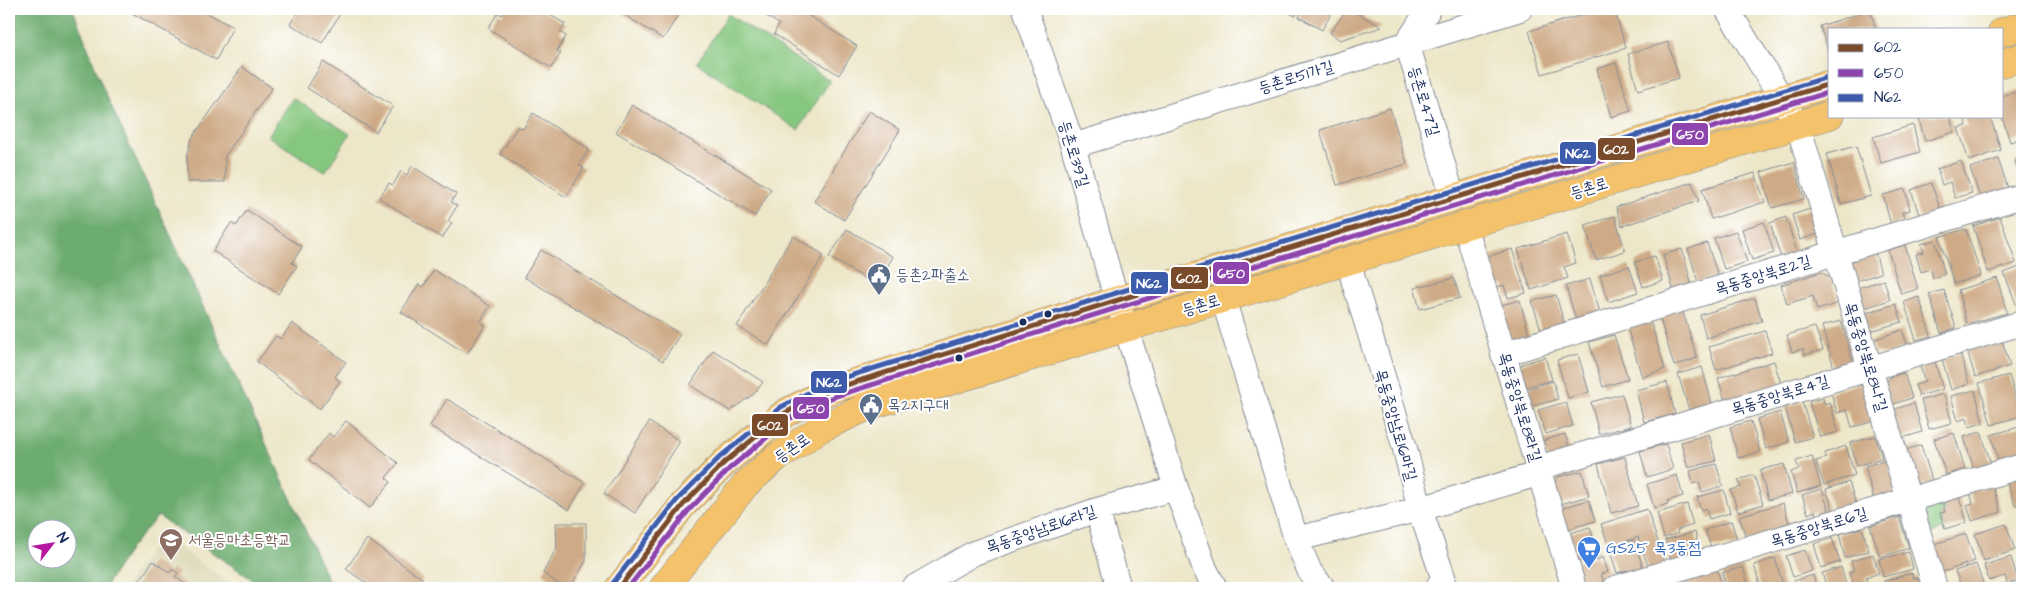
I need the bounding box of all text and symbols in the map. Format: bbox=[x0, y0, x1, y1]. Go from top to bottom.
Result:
legend bbox=[1828, 28, 2004, 118]
text: 602 bbox=[1874, 37, 1902, 58]
street label: 등촌로51가길 bbox=[1256, 55, 1337, 99]
street label: 등촌로47길 bbox=[1403, 63, 1445, 139]
text: 650 bbox=[1874, 63, 1904, 84]
text: N62 bbox=[1874, 87, 1902, 108]
street label: 등촌로39길 bbox=[1053, 118, 1095, 190]
line badge: 650 bbox=[1671, 122, 1709, 146]
text: 650 bbox=[1676, 125, 1704, 145]
line badge: 602 bbox=[1597, 137, 1636, 161]
text: 602 bbox=[1603, 140, 1630, 160]
line badge: N62 bbox=[1559, 141, 1597, 165]
text: N62 bbox=[1565, 144, 1592, 164]
street label: 등촌로 bbox=[1567, 172, 1611, 204]
street label: 목동중앙북로2길 bbox=[1712, 250, 1814, 300]
line badge: 650 bbox=[1212, 261, 1250, 285]
public building icon: 등촌2파출소 bbox=[866, 262, 892, 296]
place label: 등촌2파출소 bbox=[896, 264, 970, 286]
text: 650 bbox=[1217, 264, 1245, 284]
line badge: 602 bbox=[1170, 266, 1209, 290]
text: 602 bbox=[1176, 269, 1203, 289]
line badge: N62 bbox=[1130, 271, 1169, 295]
text: N62 bbox=[1136, 274, 1163, 294]
street label: 등촌로 bbox=[1179, 289, 1223, 321]
street label: 목동중앙북로8나길 bbox=[1839, 300, 1893, 415]
unlabelled marker bbox=[1043, 309, 1053, 319]
unlabelled marker bbox=[1018, 317, 1028, 327]
street label: 목동중앙북로8라길 bbox=[1493, 350, 1547, 465]
unlabelled marker bbox=[954, 353, 964, 363]
street label: 목동중앙남로16마길 bbox=[1370, 367, 1422, 483]
line badge: N62 bbox=[810, 370, 848, 394]
street label: 목동중앙북로4길 bbox=[1728, 370, 1832, 420]
text: N62 bbox=[816, 373, 843, 393]
public building icon: 목2지구대 bbox=[858, 392, 884, 426]
place label: 목2지구대 bbox=[888, 394, 949, 416]
line badge: 650 bbox=[792, 396, 830, 420]
text: 650 bbox=[797, 399, 825, 419]
line badge: 602 bbox=[751, 413, 789, 437]
text: 602 bbox=[757, 416, 784, 436]
street label: 등촌로 bbox=[770, 428, 814, 468]
street label: 목동중앙남로16라길 bbox=[983, 500, 1099, 558]
street label: 목동중앙북로6길 bbox=[1768, 502, 1870, 552]
north arrow bbox=[28, 520, 78, 570]
school or university icon: 서울등마초등학교 bbox=[158, 527, 184, 561]
text: N bbox=[51, 529, 73, 547]
place label: 서울등마초등학교 bbox=[188, 529, 291, 551]
supermarket icon: GS25 목3동점 bbox=[1576, 535, 1602, 569]
place label: GS25 목3동점 bbox=[1606, 537, 1701, 559]

